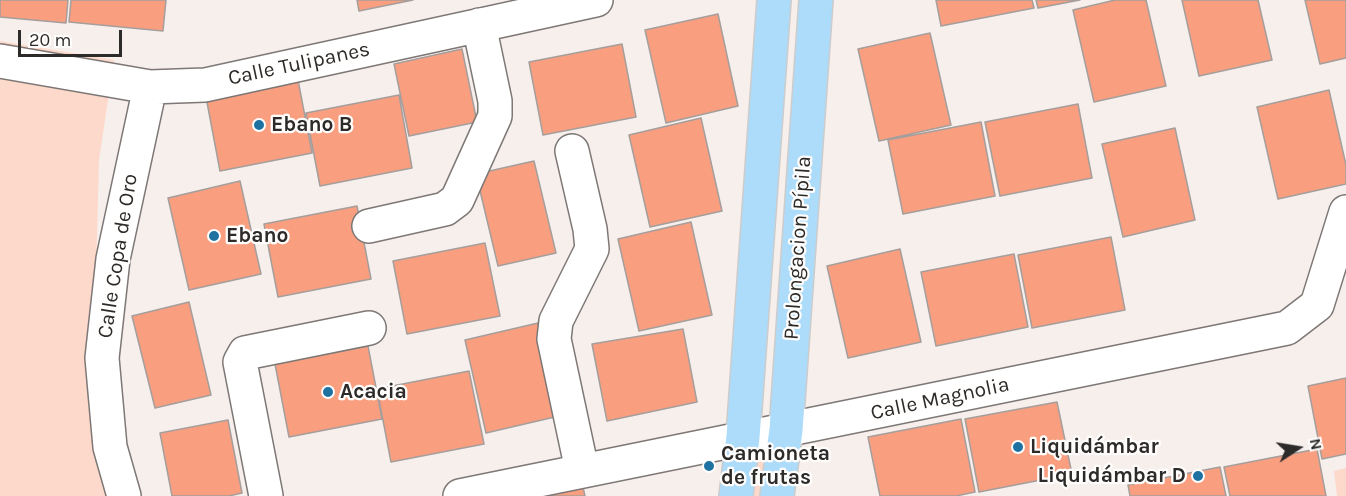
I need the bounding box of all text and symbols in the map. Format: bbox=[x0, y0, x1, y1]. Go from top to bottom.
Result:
scale bar bbox=[21, 18, 124, 56]
text: 20 m bbox=[29, 29, 71, 51]
street label: Calle Tulipanes bbox=[226, 37, 372, 91]
place label: Ebano B bbox=[271, 112, 352, 138]
marker: Ebano B bbox=[252, 118, 266, 132]
street label: Prolongacion Pípila bbox=[779, 155, 817, 341]
street label: Calle Copa de Oro bbox=[93, 172, 143, 340]
place label: Ebano bbox=[226, 223, 288, 249]
marker: Ebano bbox=[207, 229, 221, 243]
street label: Calle Magnolia bbox=[868, 372, 1012, 426]
place label: Acacia bbox=[340, 379, 407, 405]
marker: Acacia bbox=[321, 385, 335, 399]
north arrow bbox=[1268, 418, 1328, 478]
place label: Liquidámbar bbox=[1030, 434, 1159, 460]
text: N bbox=[1306, 437, 1327, 452]
marker: Liquidámbar bbox=[1011, 440, 1025, 454]
place label: Camioneta de frutas bbox=[721, 441, 830, 491]
marker: Camioneta de frutas bbox=[702, 459, 716, 473]
place label: Liquidámbar D bbox=[1038, 463, 1186, 489]
marker: Liquidámbar D bbox=[1191, 469, 1205, 483]

